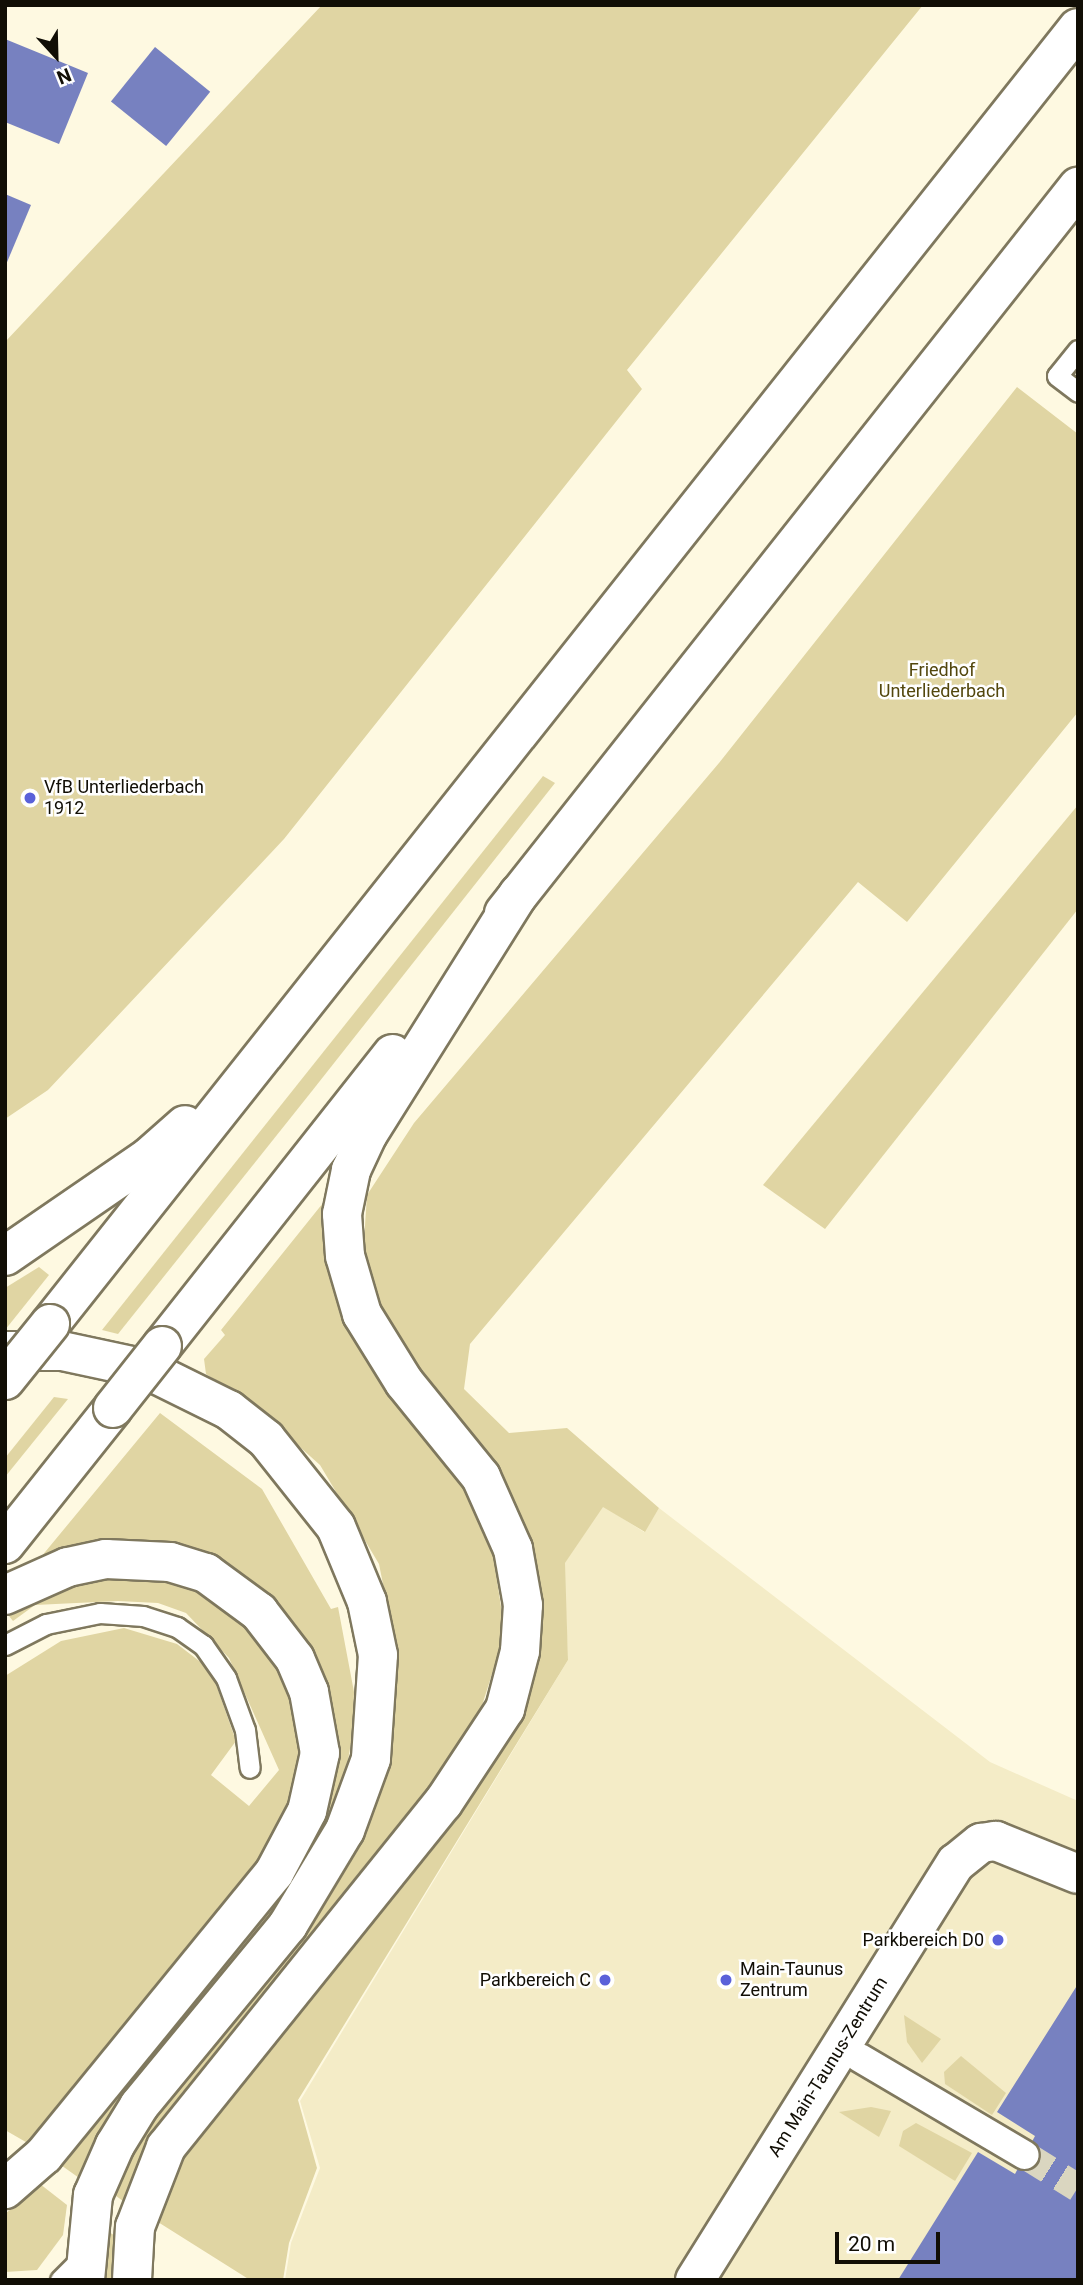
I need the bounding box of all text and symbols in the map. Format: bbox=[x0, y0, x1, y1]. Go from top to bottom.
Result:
north arrow bbox=[21, 21, 91, 91]
text: N bbox=[54, 63, 75, 89]
park label: Friedhof Unterliederbach bbox=[879, 660, 1005, 702]
place label: VfB Unterliederbach 1912 bbox=[44, 777, 204, 820]
marker: VfB Unterliederbach 1912 bbox=[22, 790, 38, 806]
place label: Parkbereich D0 bbox=[862, 1929, 984, 1951]
marker: Parkbereich D0 bbox=[990, 1932, 1006, 1948]
place label: Main-Taunus Zentrum bbox=[740, 1959, 843, 2002]
place label: Parkbereich C bbox=[480, 1969, 591, 1991]
marker: Parkbereich C bbox=[597, 1972, 613, 1988]
marker: Main-Taunus Zentrum bbox=[718, 1972, 734, 1988]
street label: Am Main-Taunus-Zentrum bbox=[764, 1973, 892, 2161]
scale bar bbox=[838, 2218, 943, 2262]
text: 20 m bbox=[848, 2232, 895, 2256]

